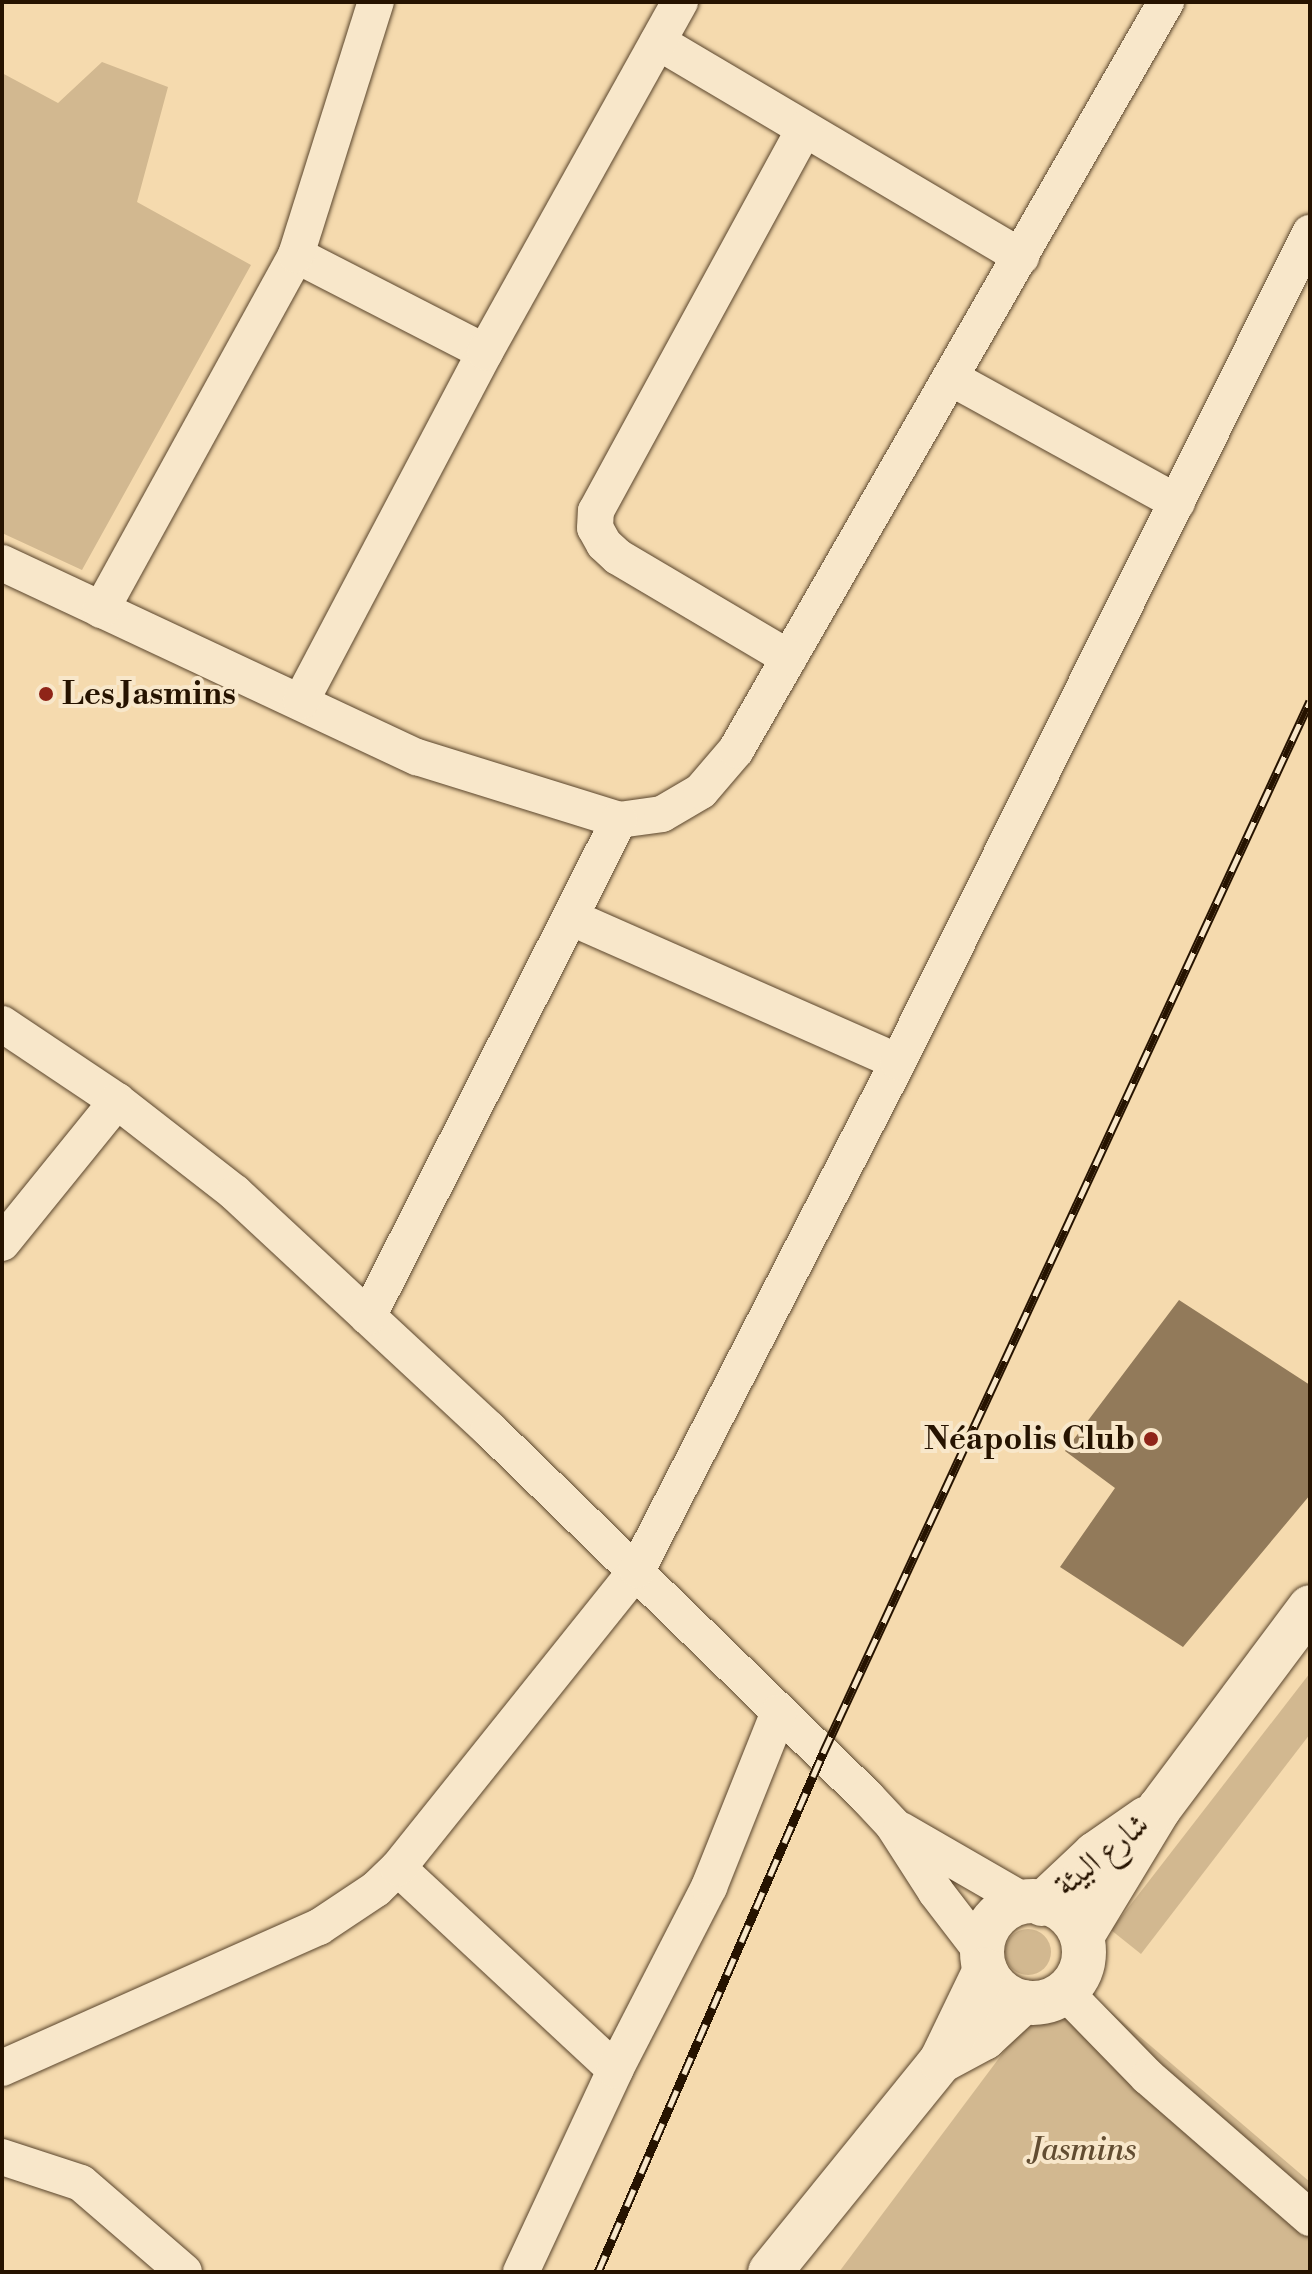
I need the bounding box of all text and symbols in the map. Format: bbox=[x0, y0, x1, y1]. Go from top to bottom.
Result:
place label: Les Jasmins bbox=[62, 675, 236, 713]
marker: Les Jasmins bbox=[37, 685, 55, 703]
place label: Néapolis Club bbox=[924, 1420, 1135, 1458]
marker: Néapolis Club bbox=[1142, 1430, 1160, 1448]
street label: شارع البيئة bbox=[1047, 1805, 1157, 1905]
park label: Jasmins bbox=[1029, 2131, 1137, 2169]

